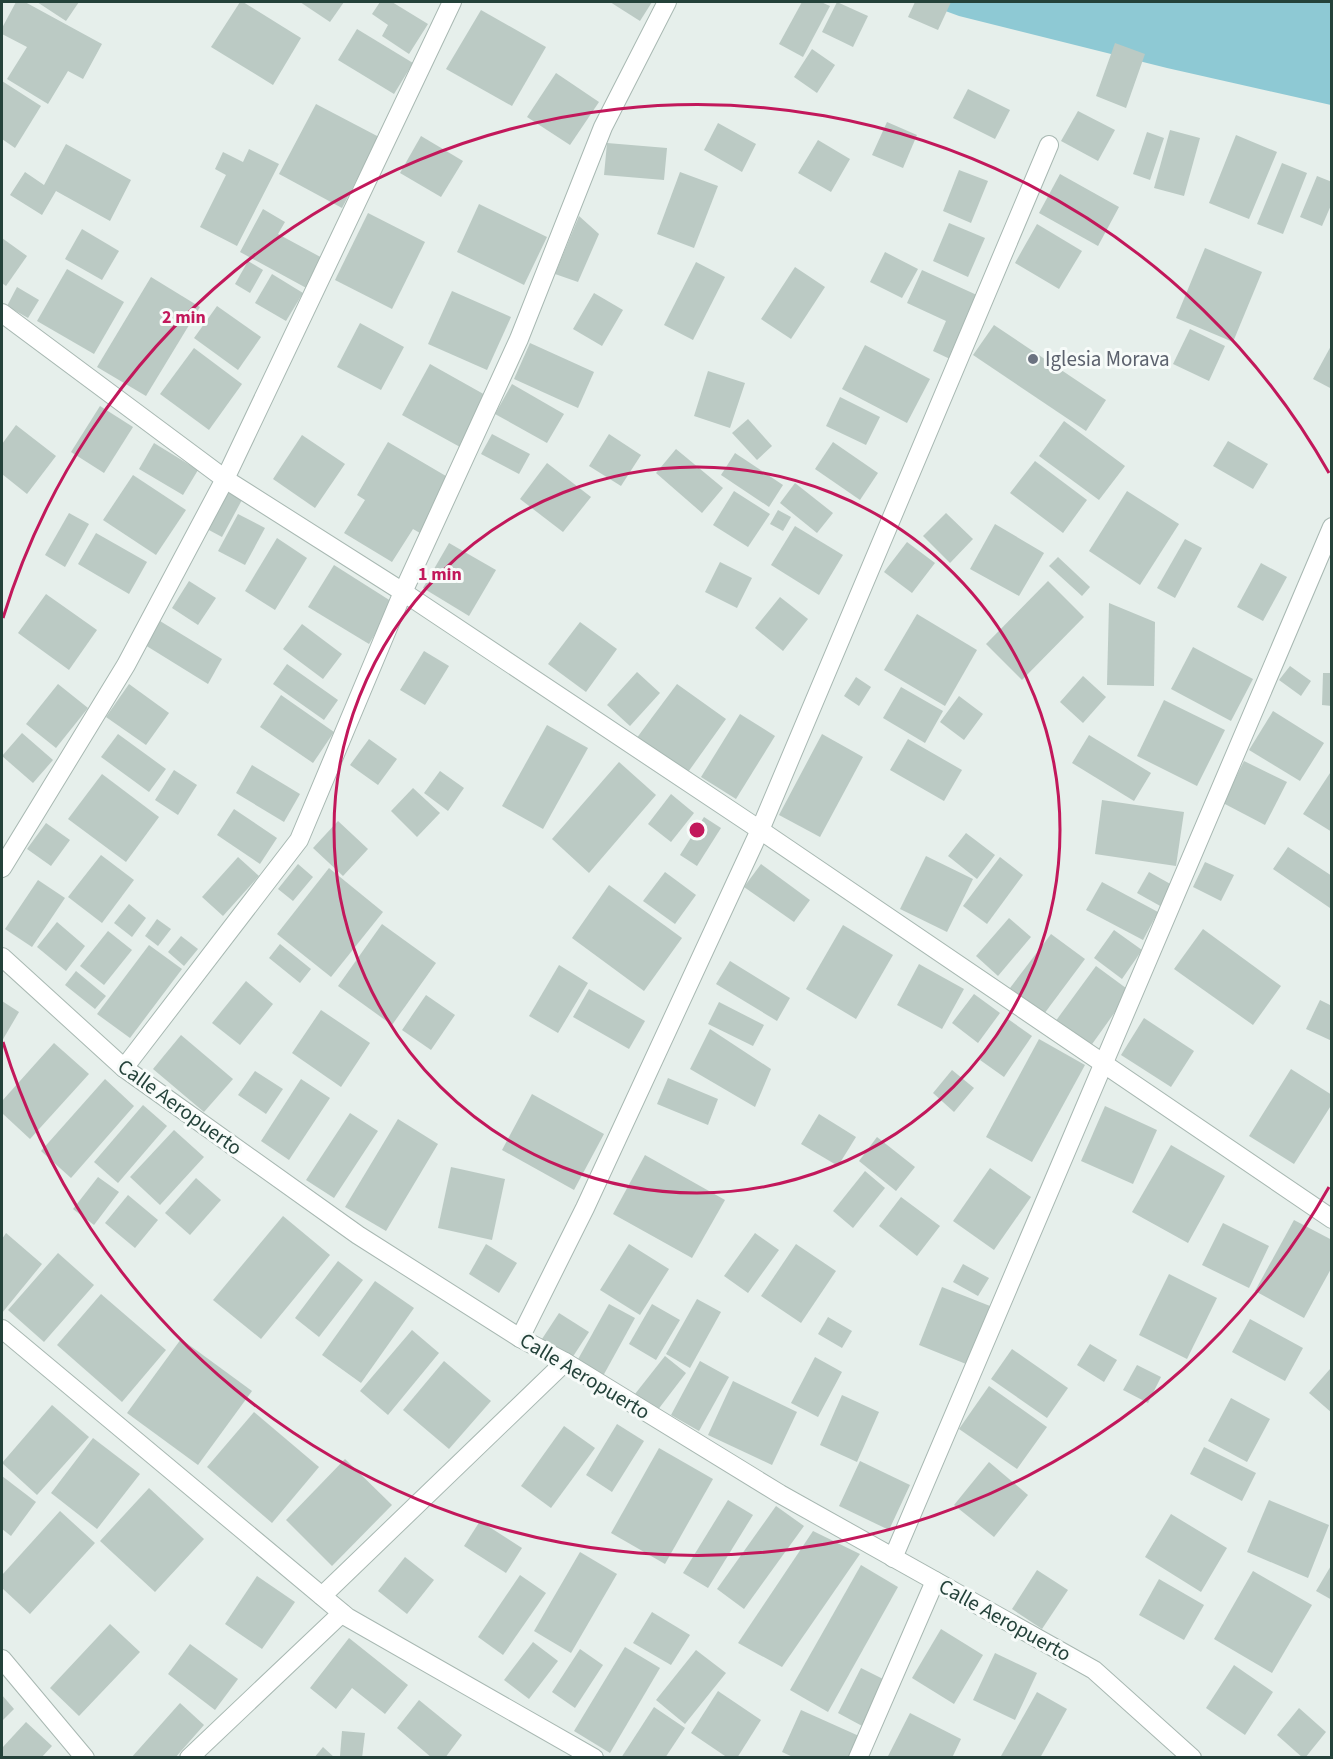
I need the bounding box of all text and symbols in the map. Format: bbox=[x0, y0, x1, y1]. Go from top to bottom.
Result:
text: 2 min bbox=[162, 305, 206, 330]
place label: Iglesia Morava bbox=[1045, 344, 1170, 374]
marker: Iglesia Morava bbox=[1026, 352, 1040, 366]
text: 1 min bbox=[418, 562, 462, 587]
centre of rings bbox=[687, 820, 707, 840]
street label: Calle Aeropuerto bbox=[112, 1052, 248, 1162]
street label: Calle Aeropuerto bbox=[514, 1325, 656, 1427]
street label: Calle Aeropuerto bbox=[933, 1571, 1077, 1669]

